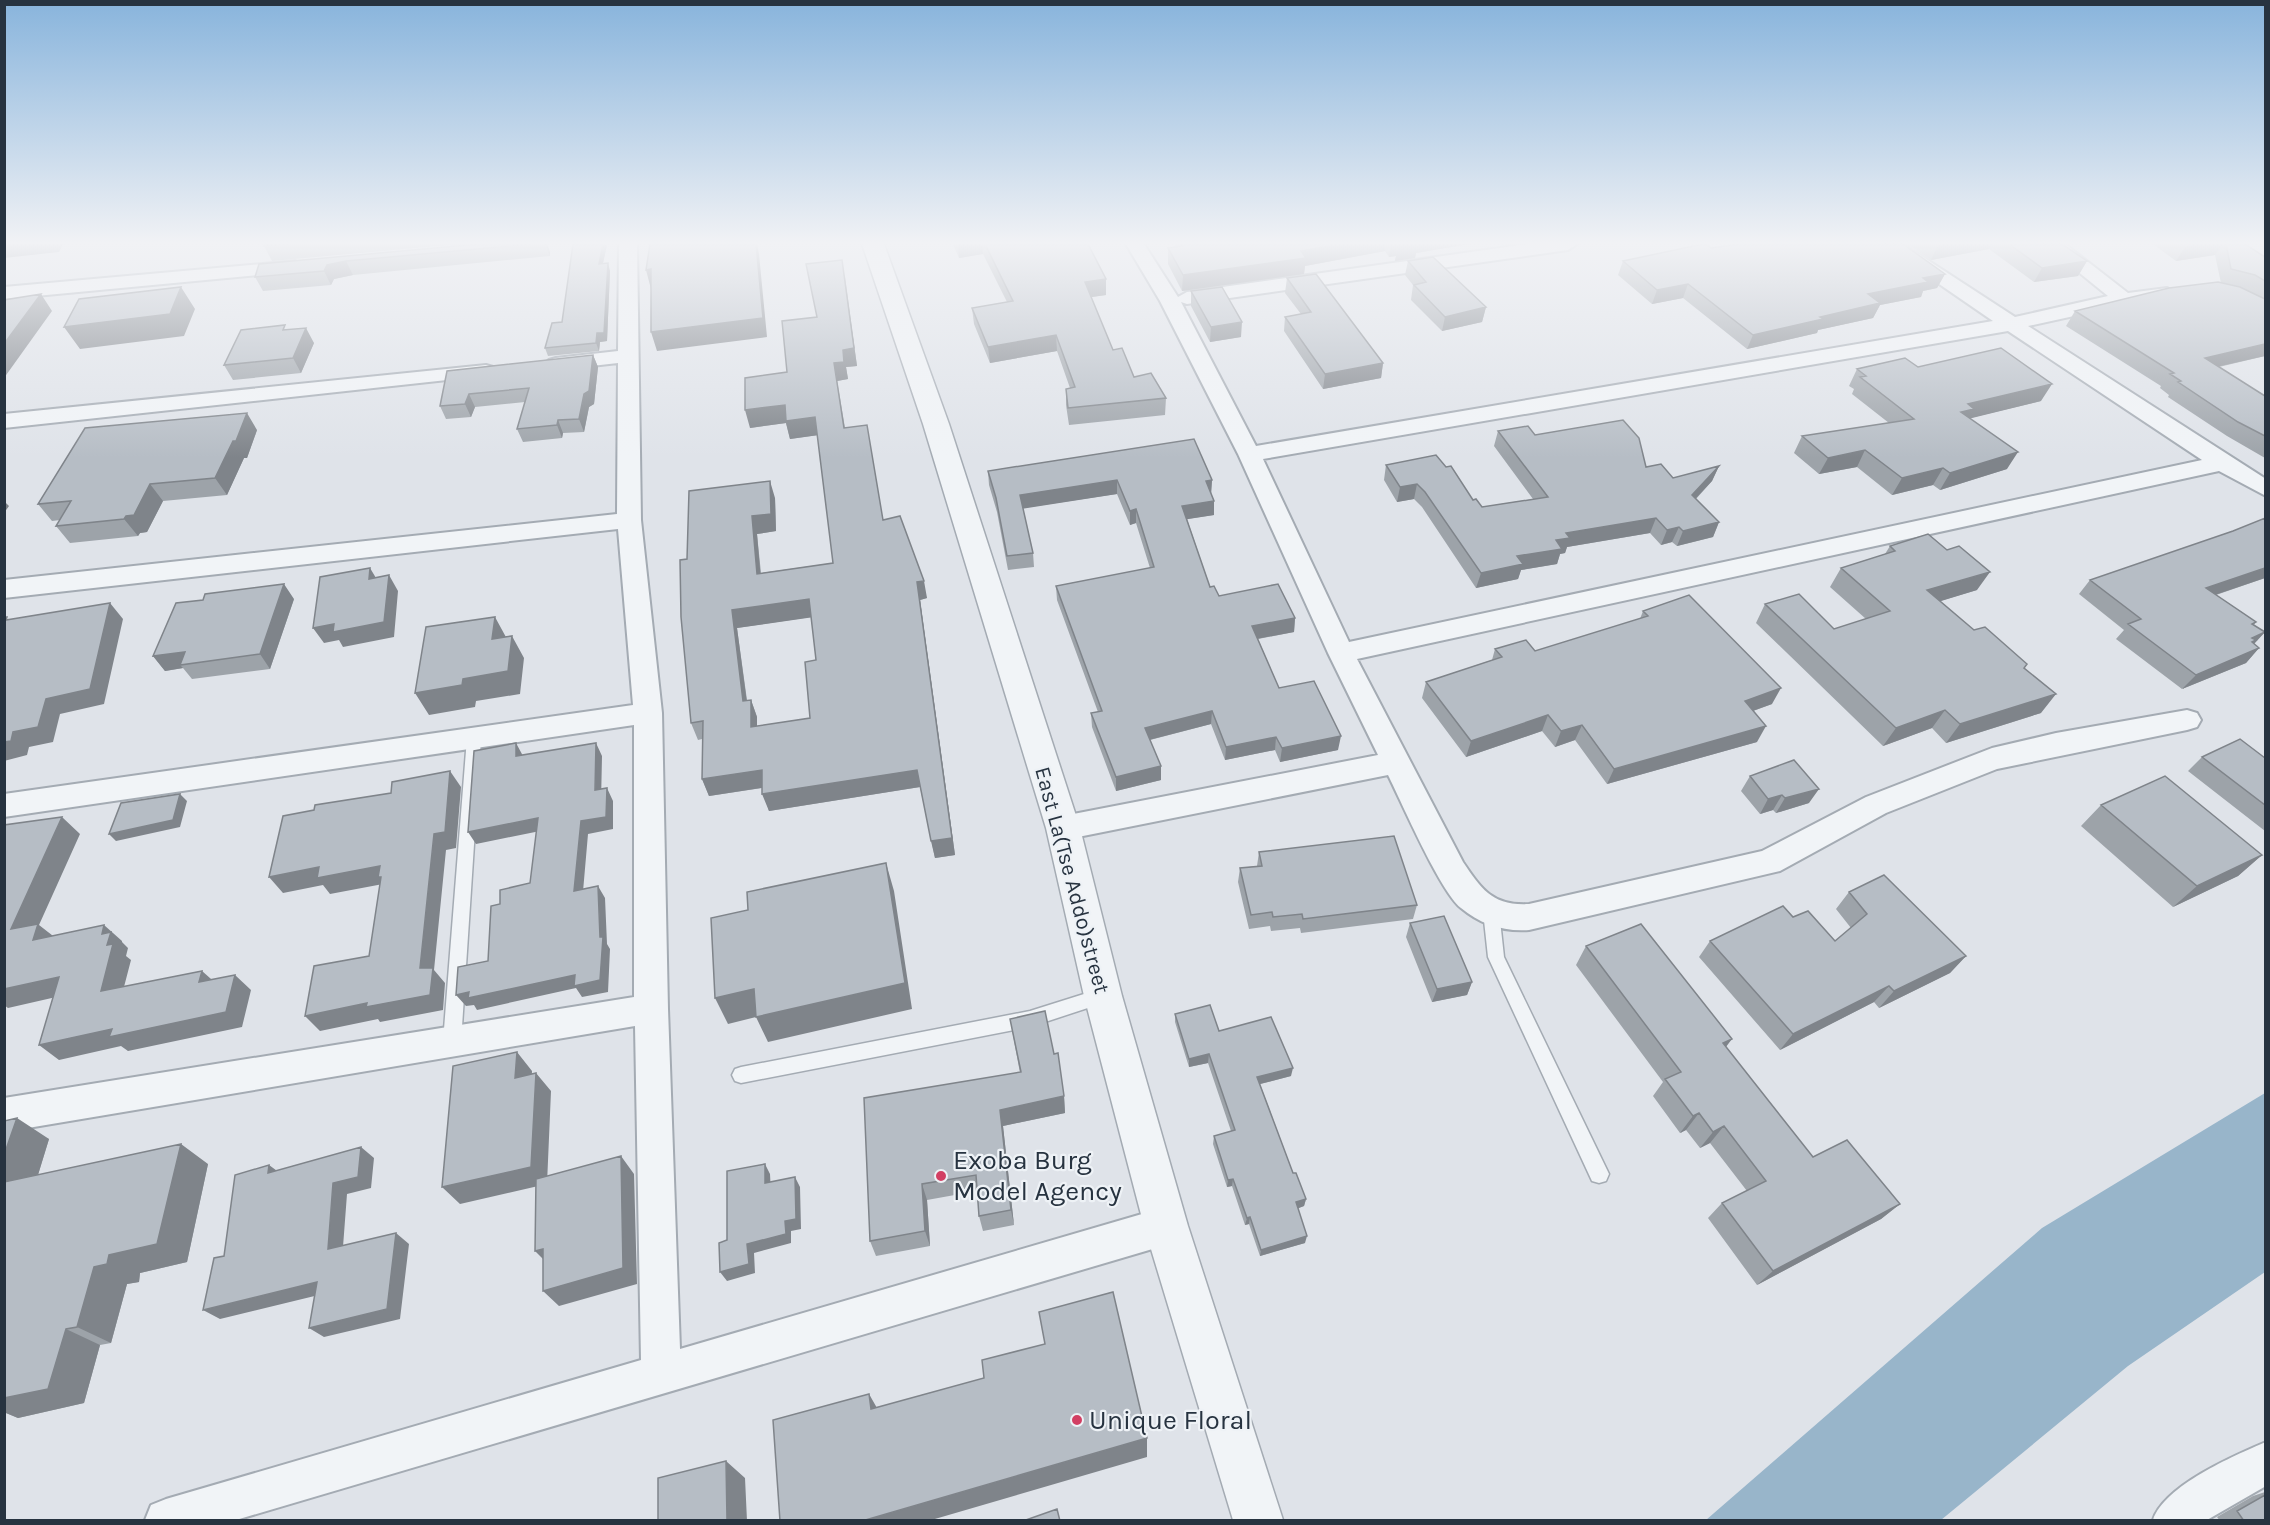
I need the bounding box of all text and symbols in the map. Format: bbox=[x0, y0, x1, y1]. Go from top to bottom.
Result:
street label: East La(Tse Addo)street bbox=[1029, 764, 1115, 997]
place label: Exoba Burg Model Agency bbox=[953, 1144, 1122, 1207]
marker: Exoba Burg Model Agency bbox=[934, 1169, 948, 1183]
place label: Unique Floral bbox=[1089, 1404, 1252, 1436]
marker: Unique Floral bbox=[1070, 1413, 1084, 1427]

